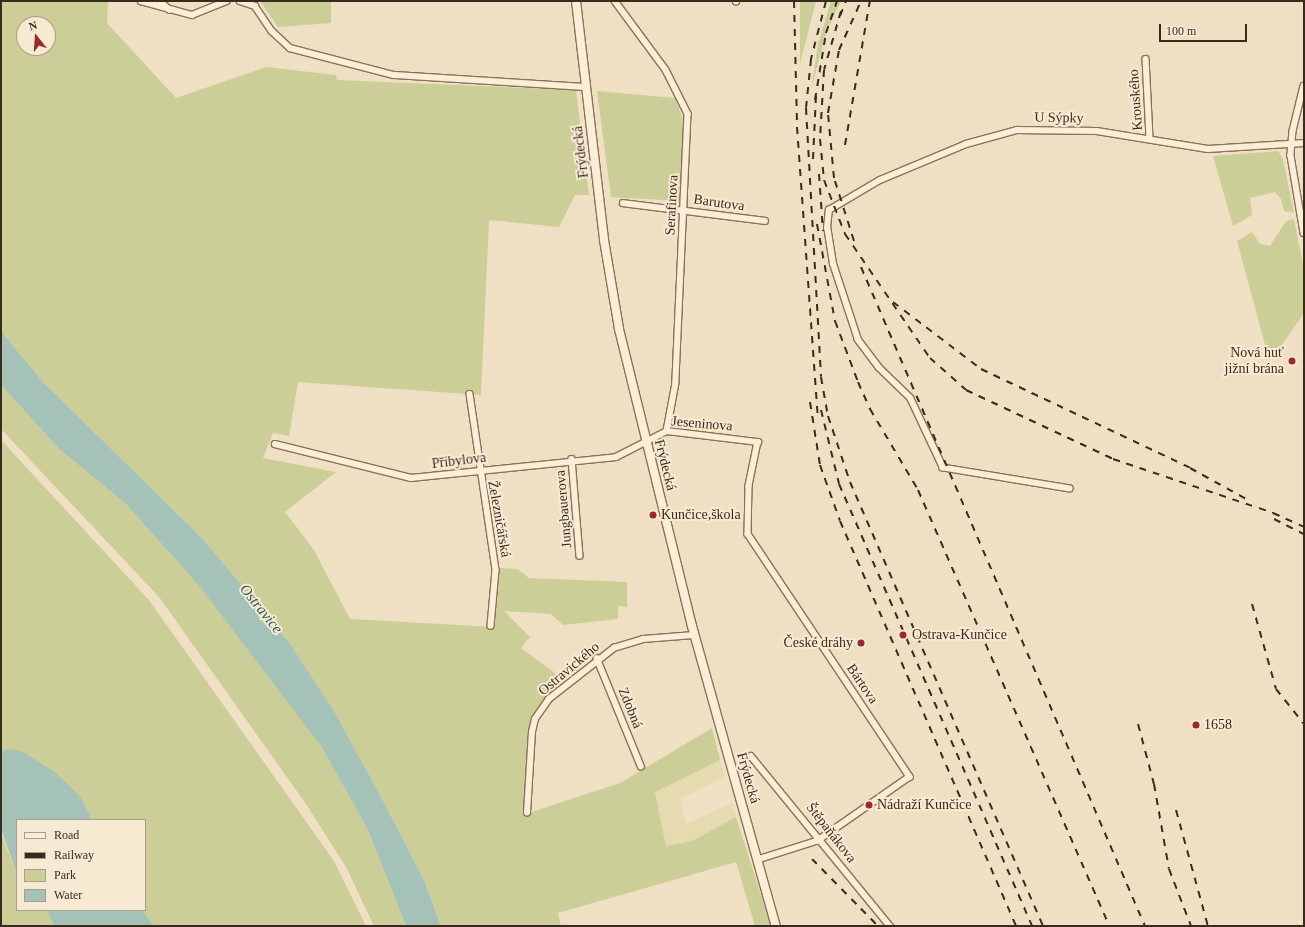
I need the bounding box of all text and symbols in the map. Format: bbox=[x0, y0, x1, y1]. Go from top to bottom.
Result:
north arrow bbox=[16, 16, 56, 56]
scale bar bbox=[1161, 16, 1249, 42]
text: N bbox=[27, 19, 38, 32]
text: 100 m bbox=[1166, 24, 1196, 38]
street label: Krouského bbox=[1125, 69, 1147, 131]
street label: U Sýpky bbox=[1034, 109, 1084, 127]
street label: Frýdecká bbox=[569, 125, 593, 179]
street label: Serafinova bbox=[662, 174, 682, 236]
street label: Barutova bbox=[692, 191, 746, 215]
place label: Nová huť jižní brána bbox=[1225, 345, 1284, 378]
marker: Nová huť jižní brána bbox=[1287, 356, 1297, 366]
street label: Jeseninova bbox=[671, 413, 733, 435]
street label: Frýdecká bbox=[651, 438, 679, 492]
street label: Přibylova bbox=[431, 449, 487, 473]
street label: Jungbauerova bbox=[552, 470, 576, 548]
street label: Železničářská bbox=[484, 479, 514, 559]
place label: Kunčice,škola bbox=[661, 507, 741, 523]
marker: Kunčice,škola bbox=[648, 510, 658, 520]
water label: Ostravice bbox=[236, 581, 286, 637]
place label: Ostrava-Kunčice bbox=[912, 627, 1007, 643]
marker: Ostrava-Kunčice bbox=[897, 629, 909, 641]
place label: České dráhy bbox=[783, 635, 853, 651]
marker: České dráhy bbox=[856, 638, 866, 648]
street label: Ostravického bbox=[535, 639, 603, 699]
street label: Bártova bbox=[843, 661, 881, 707]
street label: Zdobná bbox=[614, 685, 646, 731]
place label: 1658 bbox=[1204, 717, 1232, 733]
marker: 1658 bbox=[1191, 720, 1201, 730]
street label: Frýdecká bbox=[733, 751, 763, 805]
place label: Nádraží Kunčice bbox=[877, 797, 971, 813]
street label: Štěpaňákova bbox=[802, 800, 860, 866]
marker: Nádraží Kunčice bbox=[864, 800, 874, 810]
legend bbox=[16, 819, 146, 911]
text: Road bbox=[54, 828, 79, 842]
text: Railway bbox=[54, 848, 94, 862]
text: Park bbox=[54, 868, 76, 882]
text: Water bbox=[54, 888, 82, 902]

